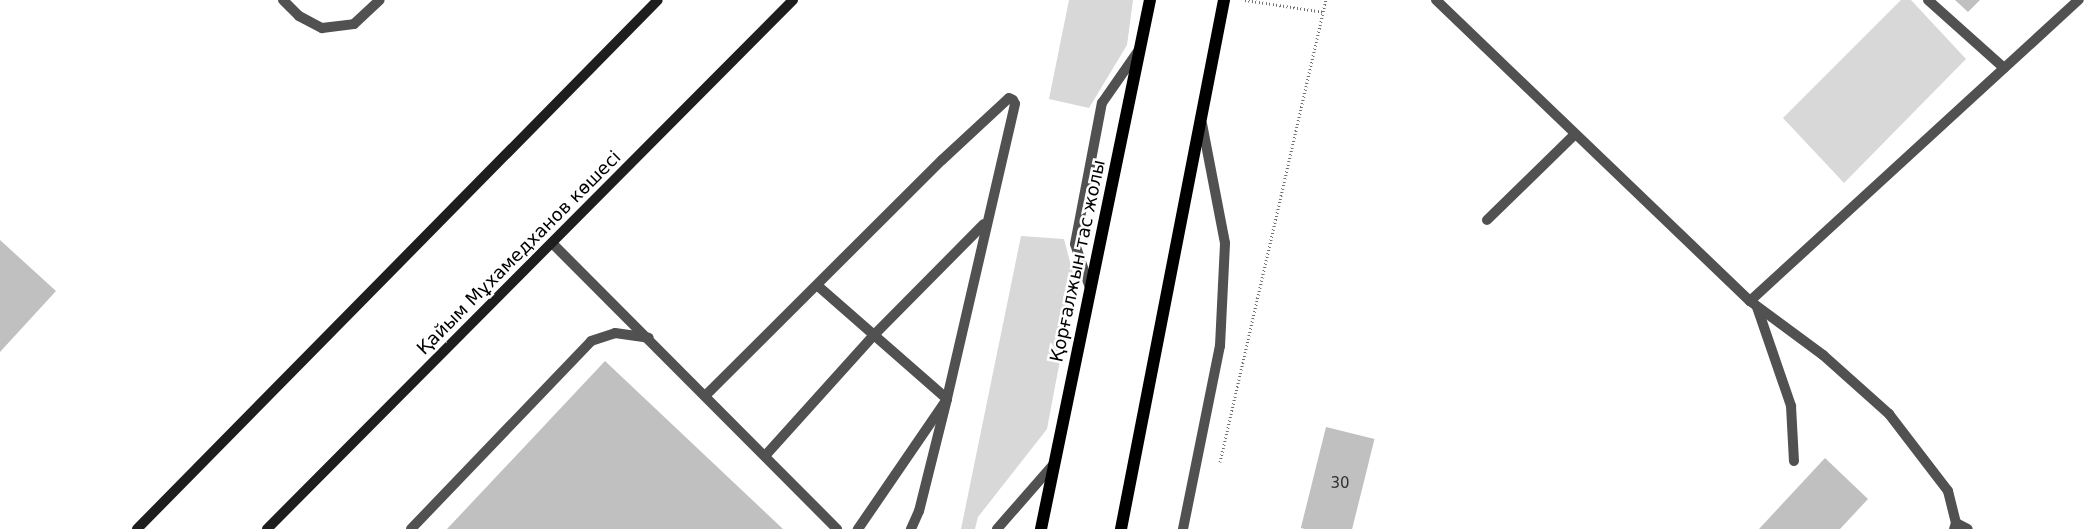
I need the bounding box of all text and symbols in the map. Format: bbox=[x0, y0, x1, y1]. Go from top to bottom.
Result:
street label: Қайым Мұхамедханов көшесі bbox=[413, 147, 625, 359]
street label: Қорғалжын тас жолы bbox=[1046, 158, 1110, 364]
house number: 30 bbox=[1330, 475, 1350, 493]

